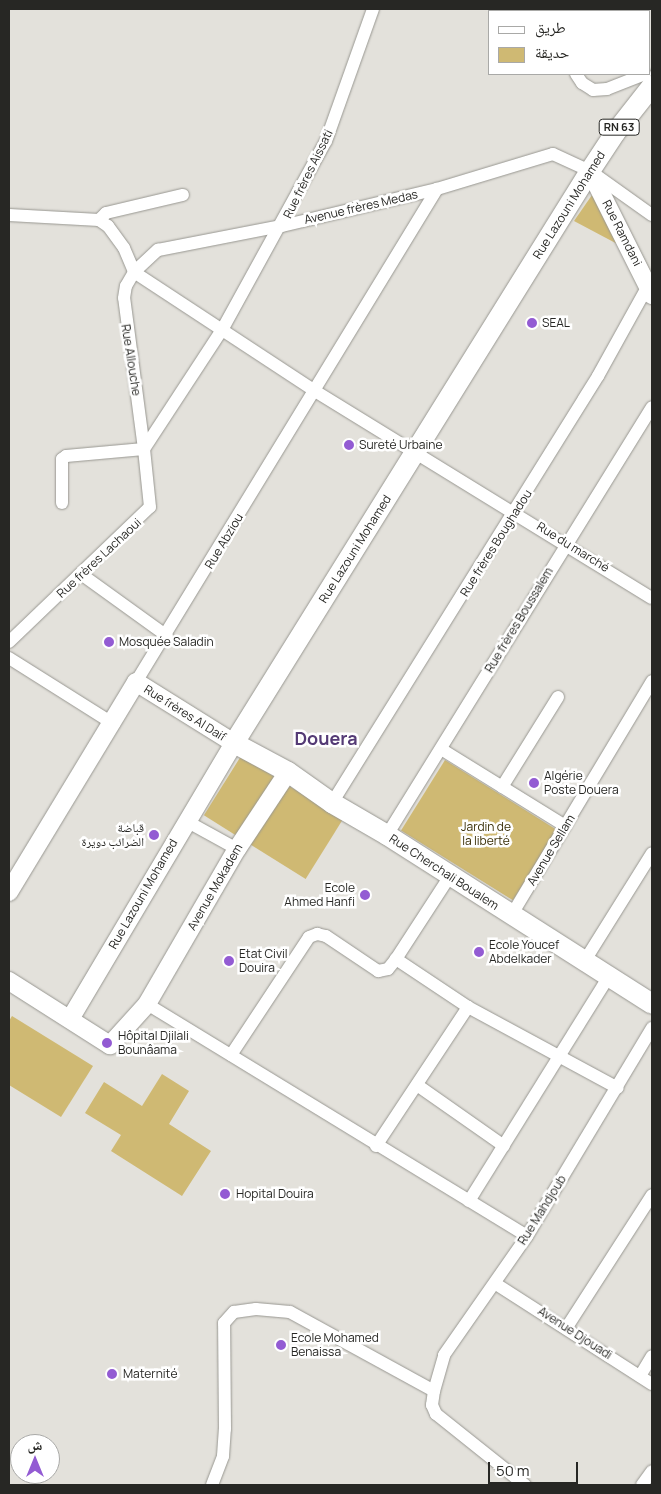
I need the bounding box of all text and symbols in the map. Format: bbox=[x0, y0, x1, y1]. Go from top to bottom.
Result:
legend bbox=[488, 10, 651, 75]
text: طريق bbox=[535, 17, 566, 38]
text: حديقة bbox=[535, 42, 569, 63]
road number: RN 63 bbox=[598, 118, 640, 136]
street label: Rue frères Aissati bbox=[280, 127, 336, 221]
street label: Rue Lazouni Mohamed bbox=[530, 148, 608, 262]
street label: Avenue frères Medas bbox=[303, 187, 419, 227]
street label: Rue Ramdani bbox=[599, 198, 645, 268]
place label: SEAL bbox=[542, 316, 570, 330]
marker: SEAL bbox=[526, 317, 538, 329]
street label: Rue Allouche bbox=[118, 323, 144, 397]
place label: Sureté Urbaine bbox=[359, 438, 442, 452]
marker: Sureté Urbaine bbox=[343, 439, 355, 451]
street label: Rue frères Boughadou bbox=[457, 487, 535, 599]
street label: Rue Lazouni Mohamed bbox=[316, 492, 394, 606]
street label: Rue Abziou bbox=[202, 511, 246, 571]
street label: Rue frères Lachaoui bbox=[54, 515, 144, 601]
street label: Rue du marché bbox=[534, 519, 612, 575]
street label: Rue frères Boussalem bbox=[482, 565, 556, 675]
place label: Mosquée Saladin bbox=[119, 635, 214, 649]
marker: Mosquée Saladin bbox=[103, 636, 115, 648]
street label: Rue frères Al Daif bbox=[141, 682, 229, 744]
district label: Douera bbox=[294, 727, 358, 749]
place label: Algérie Poste Douera bbox=[544, 769, 619, 797]
marker: Algérie Poste Douera bbox=[528, 777, 540, 789]
street label: Avenue Sellam bbox=[524, 812, 578, 888]
park label: Jardin de la liberté bbox=[461, 820, 511, 848]
place label: قباضة الضرائب دويرة bbox=[82, 821, 144, 849]
marker: قباضة الضرائب دويرة bbox=[148, 829, 160, 841]
street label: Rue Cherchali Boualem bbox=[387, 831, 501, 913]
street label: Rue Lazouni Mohamed bbox=[106, 836, 180, 952]
street label: Avenue Mokadem bbox=[184, 841, 246, 933]
place label: Ecole Ahmed Hanfi bbox=[284, 881, 355, 909]
marker: Ecole Ahmed Hanfi bbox=[359, 889, 371, 901]
place label: Ecole Youcef Abdelkader bbox=[489, 938, 559, 966]
marker: Ecole Youcef Abdelkader bbox=[473, 946, 485, 958]
place label: Etat Civil Douira bbox=[239, 947, 288, 975]
marker: Etat Civil Douira bbox=[223, 955, 235, 967]
place label: Hôpital Djilali Bounâama bbox=[118, 1029, 189, 1057]
marker: Hôpital Djilali Bounâama bbox=[100, 1036, 114, 1050]
street label: Rue Mahdjoub bbox=[515, 1173, 569, 1247]
marker: Hopital Douira bbox=[218, 1187, 232, 1201]
place label: Hopital Douira bbox=[236, 1187, 314, 1201]
street label: Avenue Djouadi bbox=[535, 1304, 615, 1362]
place label: Ecole Mohamed Benaissa bbox=[291, 1331, 379, 1359]
marker: Ecole Mohamed Benaissa bbox=[275, 1339, 287, 1351]
marker: Maternité bbox=[105, 1367, 119, 1381]
place label: Maternité bbox=[123, 1367, 177, 1381]
north arrow bbox=[10, 1434, 60, 1484]
text: ش bbox=[28, 1435, 42, 1454]
scale bar bbox=[491, 1452, 581, 1484]
text: 50 m bbox=[496, 1460, 530, 1481]

